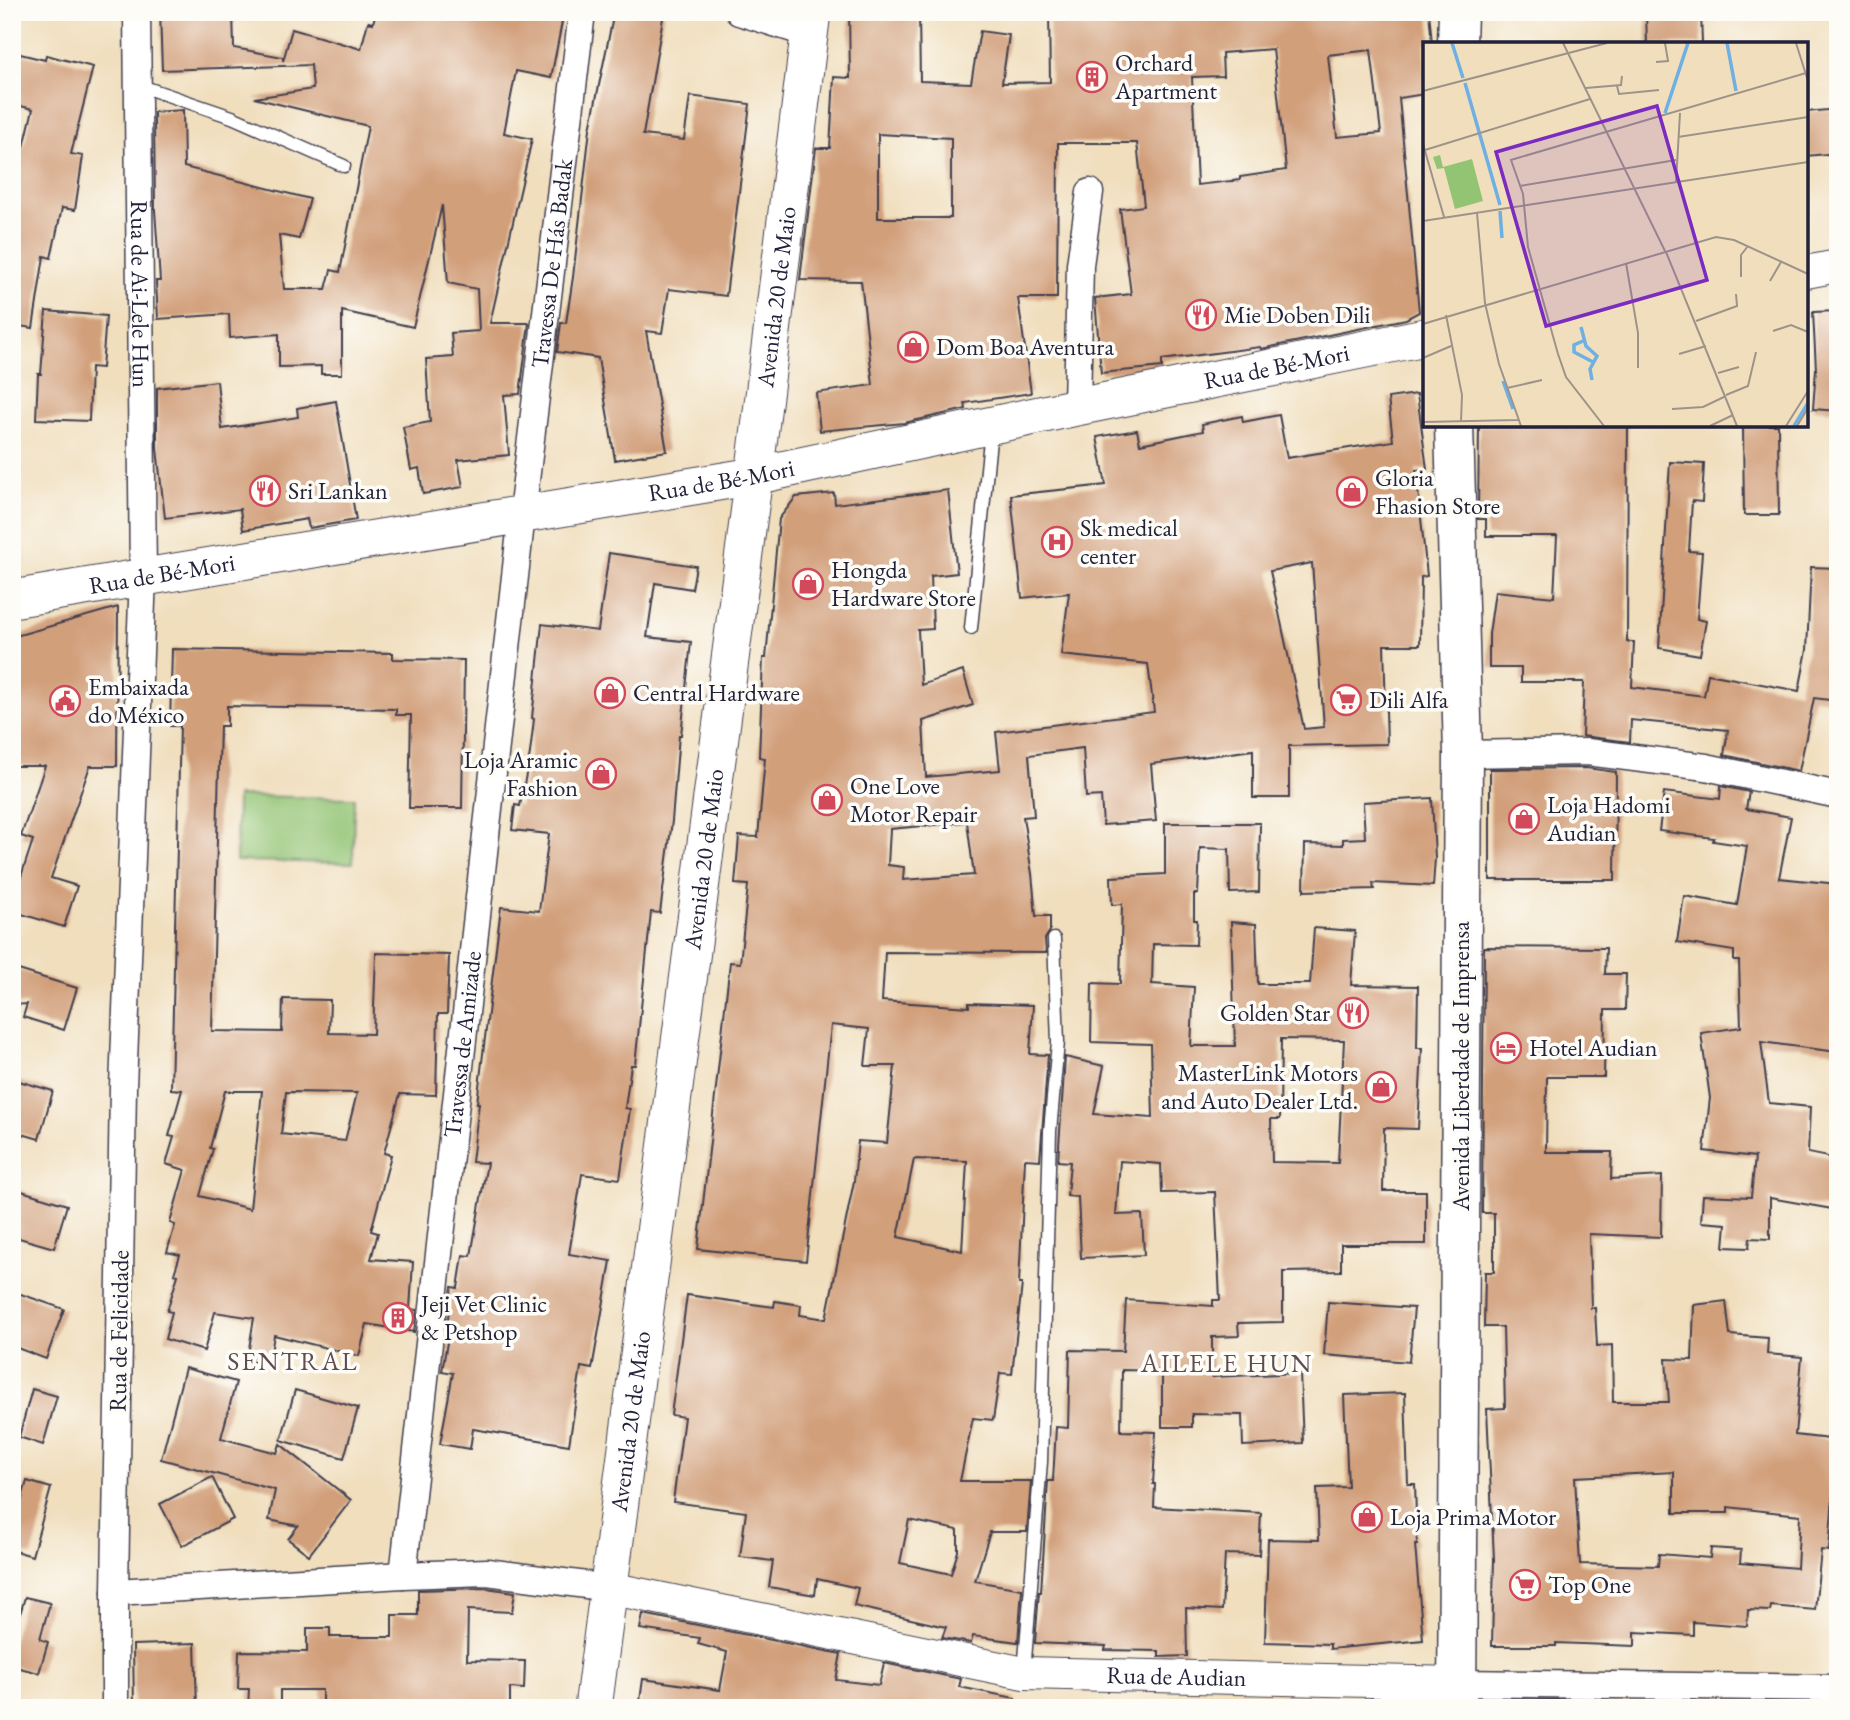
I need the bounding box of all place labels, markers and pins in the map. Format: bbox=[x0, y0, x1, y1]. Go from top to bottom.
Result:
place label: Orchard Apartment bbox=[1114, 47, 1217, 106]
building icon: Orchard Apartment bbox=[1075, 60, 1109, 94]
restaurant icon: Mie Doben Dili bbox=[1184, 298, 1218, 332]
place label: Mie Doben Dili bbox=[1224, 299, 1371, 330]
shop icon: Dom Boa Aventura bbox=[896, 330, 930, 364]
place label: Dom Boa Aventura bbox=[936, 331, 1114, 362]
place label: Gloria Fhasion Store bbox=[1375, 462, 1500, 521]
restaurant icon: Sri Lankan bbox=[248, 474, 282, 508]
place label: Sri Lankan bbox=[288, 475, 388, 506]
shop icon: Gloria Fhasion Store bbox=[1335, 475, 1369, 509]
place label: Sk medical center bbox=[1080, 512, 1178, 571]
hospital icon: Sk medical center bbox=[1040, 525, 1074, 559]
place label: Hongda Hardware Store bbox=[831, 554, 976, 613]
shop icon: Hongda Hardware Store bbox=[791, 567, 825, 601]
place label: Embaixada do México bbox=[88, 671, 189, 730]
shop icon: Central Hardware bbox=[593, 676, 627, 710]
place label: Central Hardware bbox=[633, 677, 800, 708]
supermarket icon: Dili Alfa bbox=[1329, 683, 1363, 717]
public building icon: Embaixada do México bbox=[48, 684, 82, 718]
place label: Dili Alfa bbox=[1369, 684, 1449, 715]
place label: Loja Aramic Fashion bbox=[464, 744, 578, 803]
shop icon: Loja Aramic Fashion bbox=[584, 757, 618, 791]
place label: One Love Motor Repair bbox=[850, 770, 977, 829]
shop icon: One Love Motor Repair bbox=[810, 783, 844, 817]
place label: Loja Hadomi Audian bbox=[1546, 789, 1670, 848]
shop icon: Loja Hadomi Audian bbox=[1507, 802, 1541, 836]
restaurant icon: Golden Star bbox=[1336, 996, 1370, 1030]
place label: Golden Star bbox=[1220, 997, 1330, 1028]
hotel icon: Hotel Audian bbox=[1489, 1031, 1523, 1065]
place label: Hotel Audian bbox=[1529, 1032, 1658, 1063]
place label: MasterLink Motors and Auto Dealer Ltd. bbox=[1161, 1057, 1358, 1116]
shop icon: MasterLink Motors and Auto Dealer Ltd. bbox=[1364, 1070, 1398, 1104]
place label: Jeji Vet Clinic & Petshop bbox=[419, 1288, 547, 1347]
building icon: Jeji Vet Clinic & Petshop bbox=[381, 1301, 415, 1335]
shop icon: Loja Prima Motor bbox=[1350, 1500, 1384, 1534]
place label: Loja Prima Motor bbox=[1390, 1501, 1556, 1532]
supermarket icon: Top One bbox=[1508, 1568, 1542, 1602]
place label: Top One bbox=[1548, 1569, 1631, 1600]

